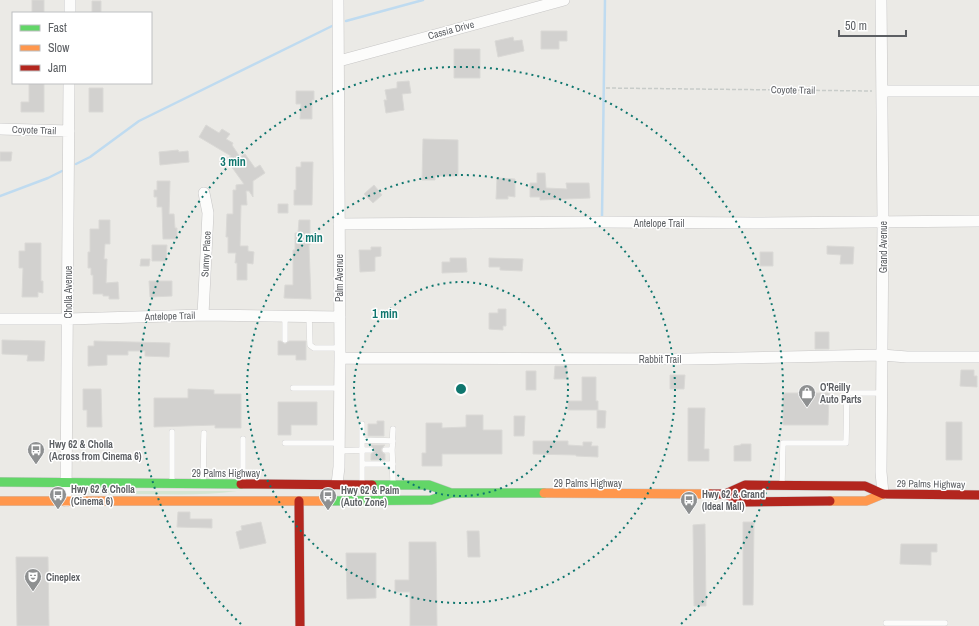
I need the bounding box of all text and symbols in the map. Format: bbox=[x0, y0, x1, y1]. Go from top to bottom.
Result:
legend bbox=[12, 12, 152, 84]
scale bar bbox=[839, 12, 906, 38]
street label: Cassia Drive bbox=[426, 17, 476, 42]
text: 50 m bbox=[845, 18, 867, 34]
text: Fast bbox=[48, 20, 67, 36]
text: Slow bbox=[48, 40, 70, 56]
text: Jam bbox=[48, 60, 67, 76]
street label: Coyote Trail bbox=[771, 83, 815, 97]
street label: Coyote Trail bbox=[12, 123, 56, 137]
text: 3 min bbox=[220, 154, 246, 170]
street label: Antelope Trail bbox=[633, 217, 684, 230]
street label: Grand Avenue bbox=[877, 220, 890, 273]
street label: Sunny Place bbox=[198, 230, 214, 277]
text: 2 min bbox=[297, 230, 323, 246]
street label: Palm Avenue bbox=[333, 253, 346, 302]
street label: Cholla Avenue bbox=[62, 265, 75, 318]
text: 1 min bbox=[372, 306, 398, 322]
street label: Antelope Trail bbox=[143, 309, 196, 323]
street label: Rabbit Trail bbox=[639, 353, 681, 366]
place label: O'Reilly Auto Parts bbox=[820, 381, 862, 406]
centre of rings bbox=[454, 382, 468, 396]
shop icon: O'Reilly Auto Parts bbox=[797, 383, 817, 408]
place label: Hwy 62 & Cholla (Across from Cinema 6) bbox=[49, 438, 142, 463]
bus stop icon: Hwy 62 & Cholla (Across from Cinema 6) bbox=[26, 440, 46, 465]
street label: 29 Palms Highway bbox=[192, 467, 261, 480]
street label: 29 Palms Highway bbox=[554, 477, 623, 490]
street label: 29 Palms Highway bbox=[897, 477, 966, 491]
place label: Hwy 62 & Cholla (Cinema 6) bbox=[71, 483, 135, 508]
place label: Hwy 62 & Palm (Auto Zone) bbox=[341, 484, 399, 509]
bus stop icon: Hwy 62 & Cholla (Cinema 6) bbox=[48, 485, 68, 510]
bus stop icon: Hwy 62 & Palm (Auto Zone) bbox=[318, 486, 338, 511]
place label: Hwy 62 & Grand (Ideal Mall) bbox=[702, 488, 765, 513]
bus stop icon: Hwy 62 & Grand (Ideal Mall) bbox=[679, 490, 699, 515]
theatre icon: Cineplex bbox=[23, 567, 43, 592]
place label: Cineplex bbox=[46, 571, 81, 584]

